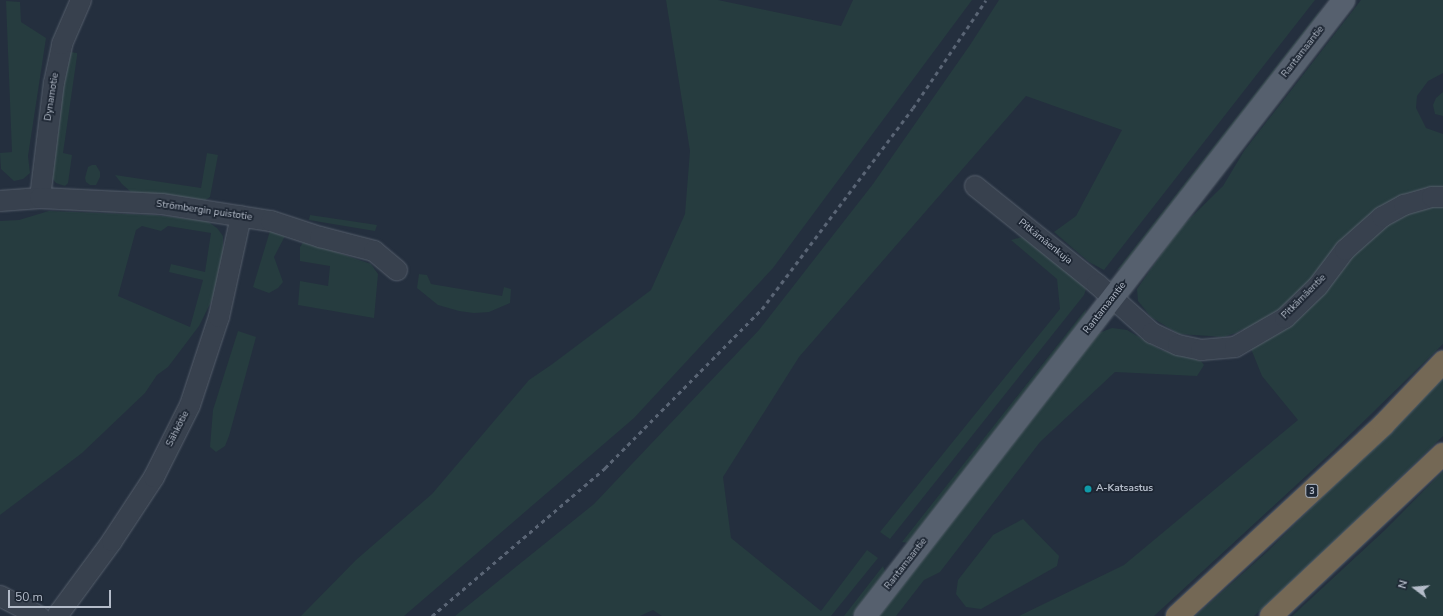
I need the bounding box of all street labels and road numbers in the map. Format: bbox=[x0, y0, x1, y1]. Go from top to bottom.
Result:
street label: Rantamaantie bbox=[1279, 24, 1327, 80]
street label: Dynamotie bbox=[42, 72, 62, 122]
street label: Strömbergin puistotie bbox=[155, 198, 253, 224]
street label: Pitkämäenkuja bbox=[1016, 217, 1074, 267]
street label: Pitkämäentie bbox=[1279, 272, 1329, 322]
street label: Rantamaantie bbox=[1081, 280, 1129, 336]
street label: Sähkötie bbox=[164, 409, 192, 449]
road number: 3 bbox=[1305, 484, 1319, 498]
street label: Rantamaantie bbox=[882, 536, 930, 592]

